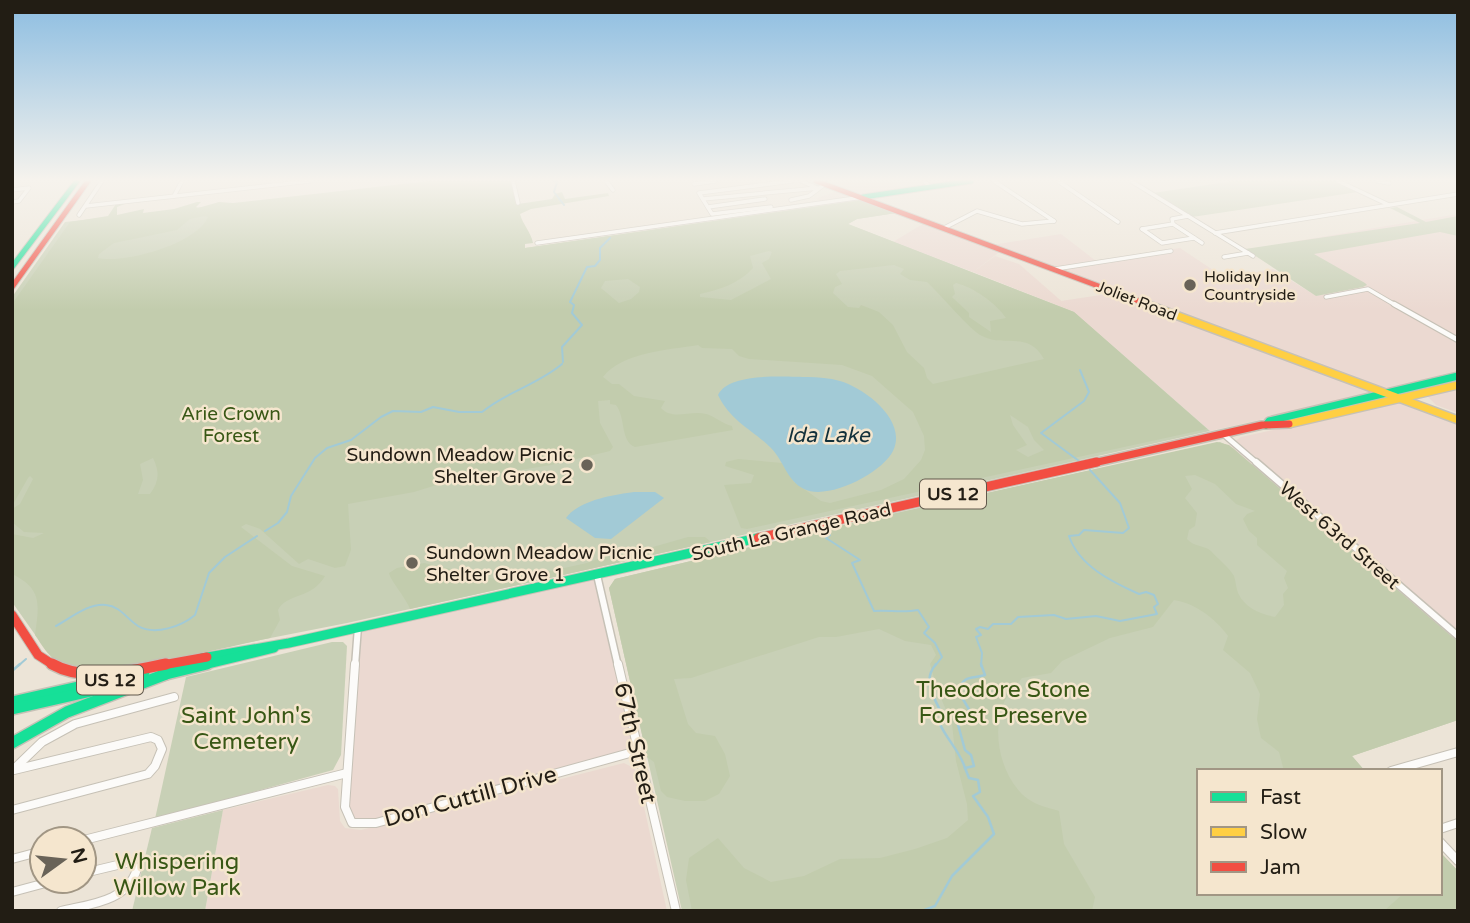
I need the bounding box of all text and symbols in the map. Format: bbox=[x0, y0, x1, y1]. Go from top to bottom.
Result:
place label: Holiday Inn Countryside bbox=[1204, 267, 1296, 305]
street label: Joliet Road bbox=[1094, 276, 1180, 325]
marker: Holiday Inn Countryside bbox=[1182, 277, 1198, 293]
park label: Arie Crown Forest bbox=[181, 403, 281, 447]
water label: Ida Lake bbox=[786, 423, 871, 448]
place label: Sundown Meadow Picnic Shelter Grove 2 bbox=[347, 444, 573, 488]
marker: Sundown Meadow Picnic Shelter Grove 2 bbox=[579, 457, 595, 473]
street label: West 63rd Street bbox=[1275, 477, 1404, 594]
road number: US 12 bbox=[920, 480, 986, 508]
street label: South La Grange Road bbox=[689, 498, 893, 566]
place label: Sundown Meadow Picnic Shelter Grove 1 bbox=[426, 542, 652, 586]
marker: Sundown Meadow Picnic Shelter Grove 1 bbox=[404, 555, 420, 571]
road number: US 12 bbox=[77, 666, 143, 694]
park label: Theodore Stone Forest Preserve bbox=[916, 676, 1090, 730]
street label: 67th Street bbox=[608, 680, 663, 807]
park label: Saint John's Cemetery bbox=[181, 702, 311, 756]
street label: Don Cuttill Drive bbox=[381, 760, 560, 834]
legend bbox=[1197, 769, 1442, 895]
text: Fast bbox=[1260, 785, 1301, 810]
text: Slow bbox=[1260, 820, 1308, 845]
north arrow bbox=[28, 825, 98, 895]
text: N bbox=[66, 846, 91, 866]
park label: Whispering Willow Park bbox=[113, 848, 241, 902]
text: Jam bbox=[1260, 855, 1301, 880]

